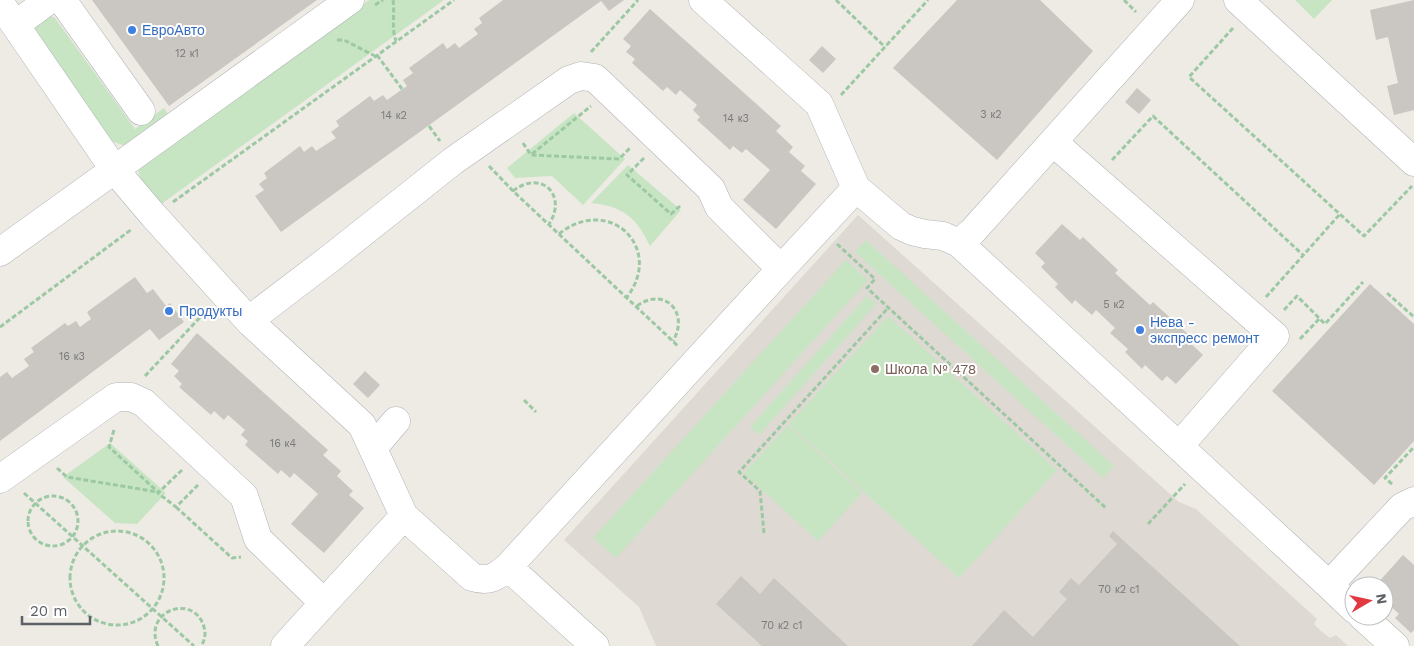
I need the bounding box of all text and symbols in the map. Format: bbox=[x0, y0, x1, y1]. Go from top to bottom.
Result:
place label: ЕвроАвто bbox=[142, 22, 205, 38]
marker: ЕвроАвто bbox=[126, 24, 138, 36]
house number: 12 к1 bbox=[175, 47, 199, 60]
house number: 3 к2 bbox=[980, 108, 1002, 121]
house number: 14 к2 bbox=[381, 109, 407, 122]
house number: 14 к3 bbox=[723, 112, 749, 125]
house number: 5 к2 bbox=[1103, 298, 1125, 311]
place label: Продукты bbox=[179, 303, 242, 319]
marker: Продукты bbox=[163, 305, 175, 317]
place label: Нева - экспресс ремонт bbox=[1150, 314, 1260, 346]
marker: Нева - экспресс ремонт bbox=[1134, 324, 1146, 336]
house number: 16 к3 bbox=[59, 350, 85, 363]
place label: Школа № 478 bbox=[885, 361, 976, 377]
marker: Школа № 478 bbox=[869, 363, 881, 375]
house number: 16 к4 bbox=[270, 437, 296, 450]
north arrow bbox=[1344, 576, 1394, 626]
house number: 70 к2 с1 bbox=[1098, 583, 1140, 596]
text: N bbox=[1373, 593, 1391, 605]
scale bar bbox=[22, 594, 90, 626]
text: 20 m bbox=[30, 602, 68, 620]
house number: 70 к2 с1 bbox=[761, 619, 803, 632]

